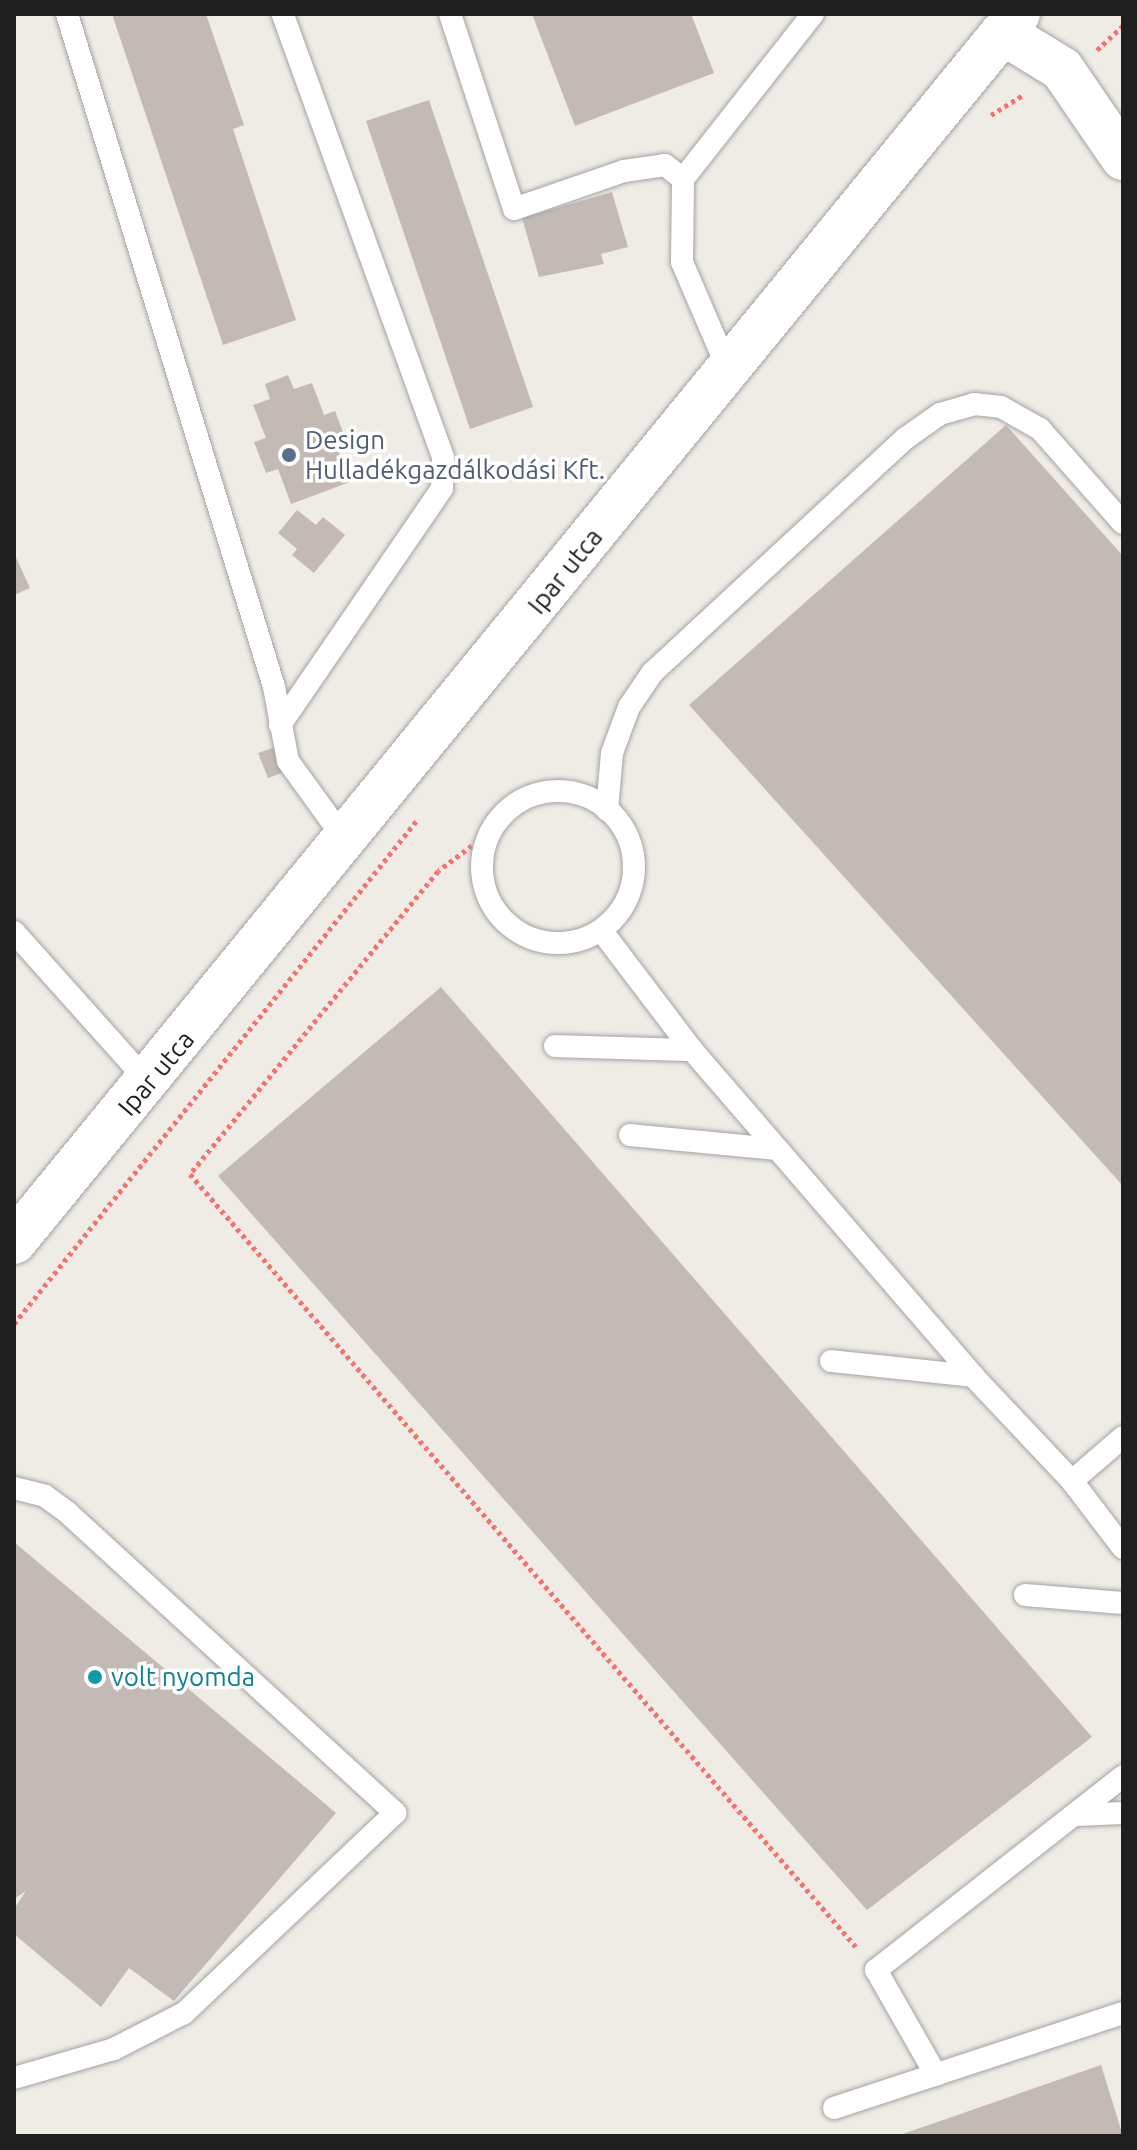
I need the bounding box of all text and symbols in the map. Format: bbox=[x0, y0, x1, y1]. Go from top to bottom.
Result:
place label: Design Hulladékgazdálkodási Kft. bbox=[305, 424, 605, 486]
marker: Design Hulladékgazdálkodási Kft. bbox=[280, 446, 298, 464]
street label: Ipar utca bbox=[521, 522, 609, 620]
street label: Ipar utca bbox=[111, 1024, 201, 1122]
place label: volt nyomda bbox=[111, 1661, 255, 1693]
marker: volt nyomda bbox=[86, 1668, 104, 1686]

